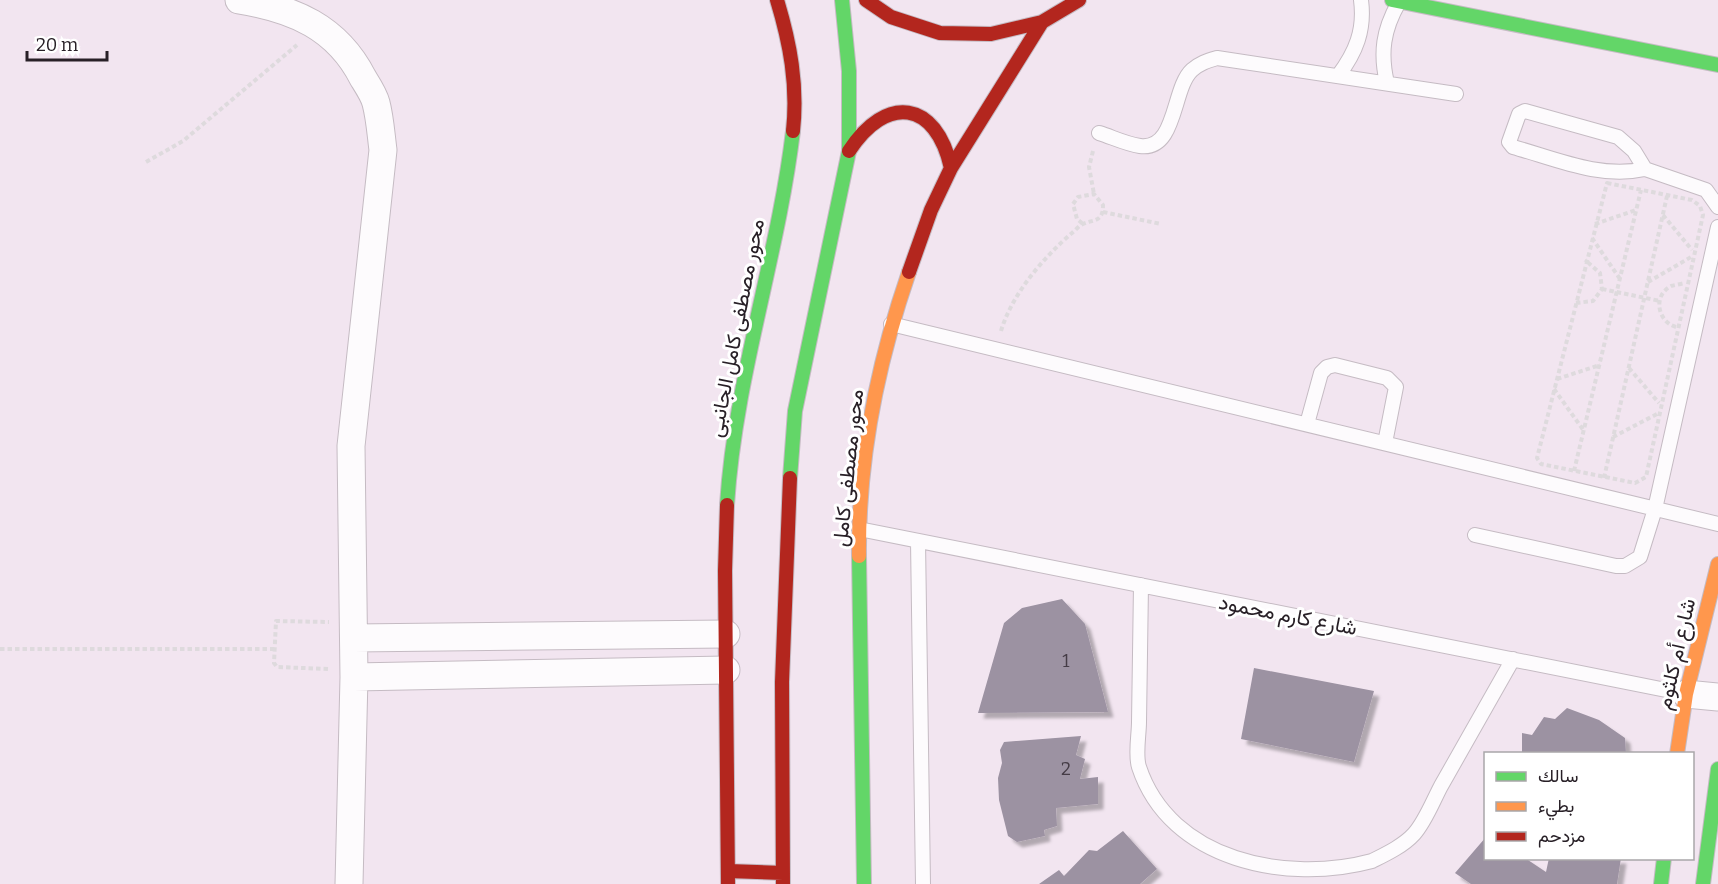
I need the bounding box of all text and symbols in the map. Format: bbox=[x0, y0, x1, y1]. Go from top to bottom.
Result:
scale bar bbox=[27, 24, 106, 62]
text: 20 m bbox=[36, 34, 78, 56]
street label: محور مصطفى كامل الجانبى bbox=[702, 217, 770, 439]
street label: محور مصطفى كامل bbox=[827, 388, 869, 548]
street label: شارع كارم محمود bbox=[1216, 589, 1359, 642]
street label: شارع أم كلثوم bbox=[1651, 596, 1702, 712]
house number: 1 bbox=[1062, 650, 1070, 672]
legend bbox=[1484, 752, 1694, 860]
house number: 2 bbox=[1061, 758, 1071, 780]
text: سالك bbox=[1538, 765, 1578, 787]
text: بطيء bbox=[1538, 795, 1574, 821]
text: مزدحم bbox=[1538, 825, 1585, 848]

